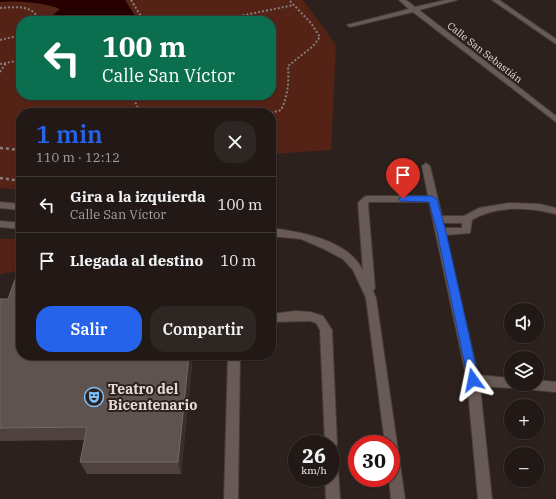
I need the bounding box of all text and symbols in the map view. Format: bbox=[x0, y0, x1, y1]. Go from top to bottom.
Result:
street label: Calle San Sebastián bbox=[445, 19, 525, 86]
text: 100 m bbox=[102, 28, 186, 65]
icon: left bbox=[36, 32, 88, 84]
text: Calle San Víctor bbox=[102, 64, 235, 87]
text: 1 min bbox=[36, 118, 103, 150]
button: close bbox=[214, 121, 256, 163]
text: 110 m · 12:12 bbox=[36, 149, 120, 166]
pin bbox=[386, 158, 420, 199]
icon: arrive bbox=[392, 164, 414, 186]
text: Gira a la izquierda bbox=[70, 187, 206, 206]
icon: left bbox=[36, 194, 58, 216]
text: 100 m bbox=[218, 195, 262, 214]
text: Calle San Víctor bbox=[70, 206, 166, 223]
icon: arrive bbox=[36, 250, 58, 272]
text: Llegada al destino bbox=[70, 251, 203, 270]
text: 10 m bbox=[220, 251, 256, 270]
map controls bbox=[504, 303, 544, 487]
button: sound bbox=[504, 303, 544, 343]
button: Salir bbox=[36, 306, 142, 352]
button: Compartir bbox=[150, 306, 256, 352]
button: layers bbox=[504, 351, 544, 391]
position arrow bbox=[452, 359, 494, 401]
place label: Teatro del Bicentenario bbox=[108, 380, 197, 414]
theatre icon: Teatro del Bicentenario bbox=[83, 386, 105, 408]
button: + bbox=[504, 399, 544, 439]
speed limit sign: 30 bbox=[348, 435, 400, 487]
text: 26 bbox=[302, 442, 326, 469]
button: − bbox=[504, 447, 544, 487]
text: km/h bbox=[301, 464, 327, 477]

